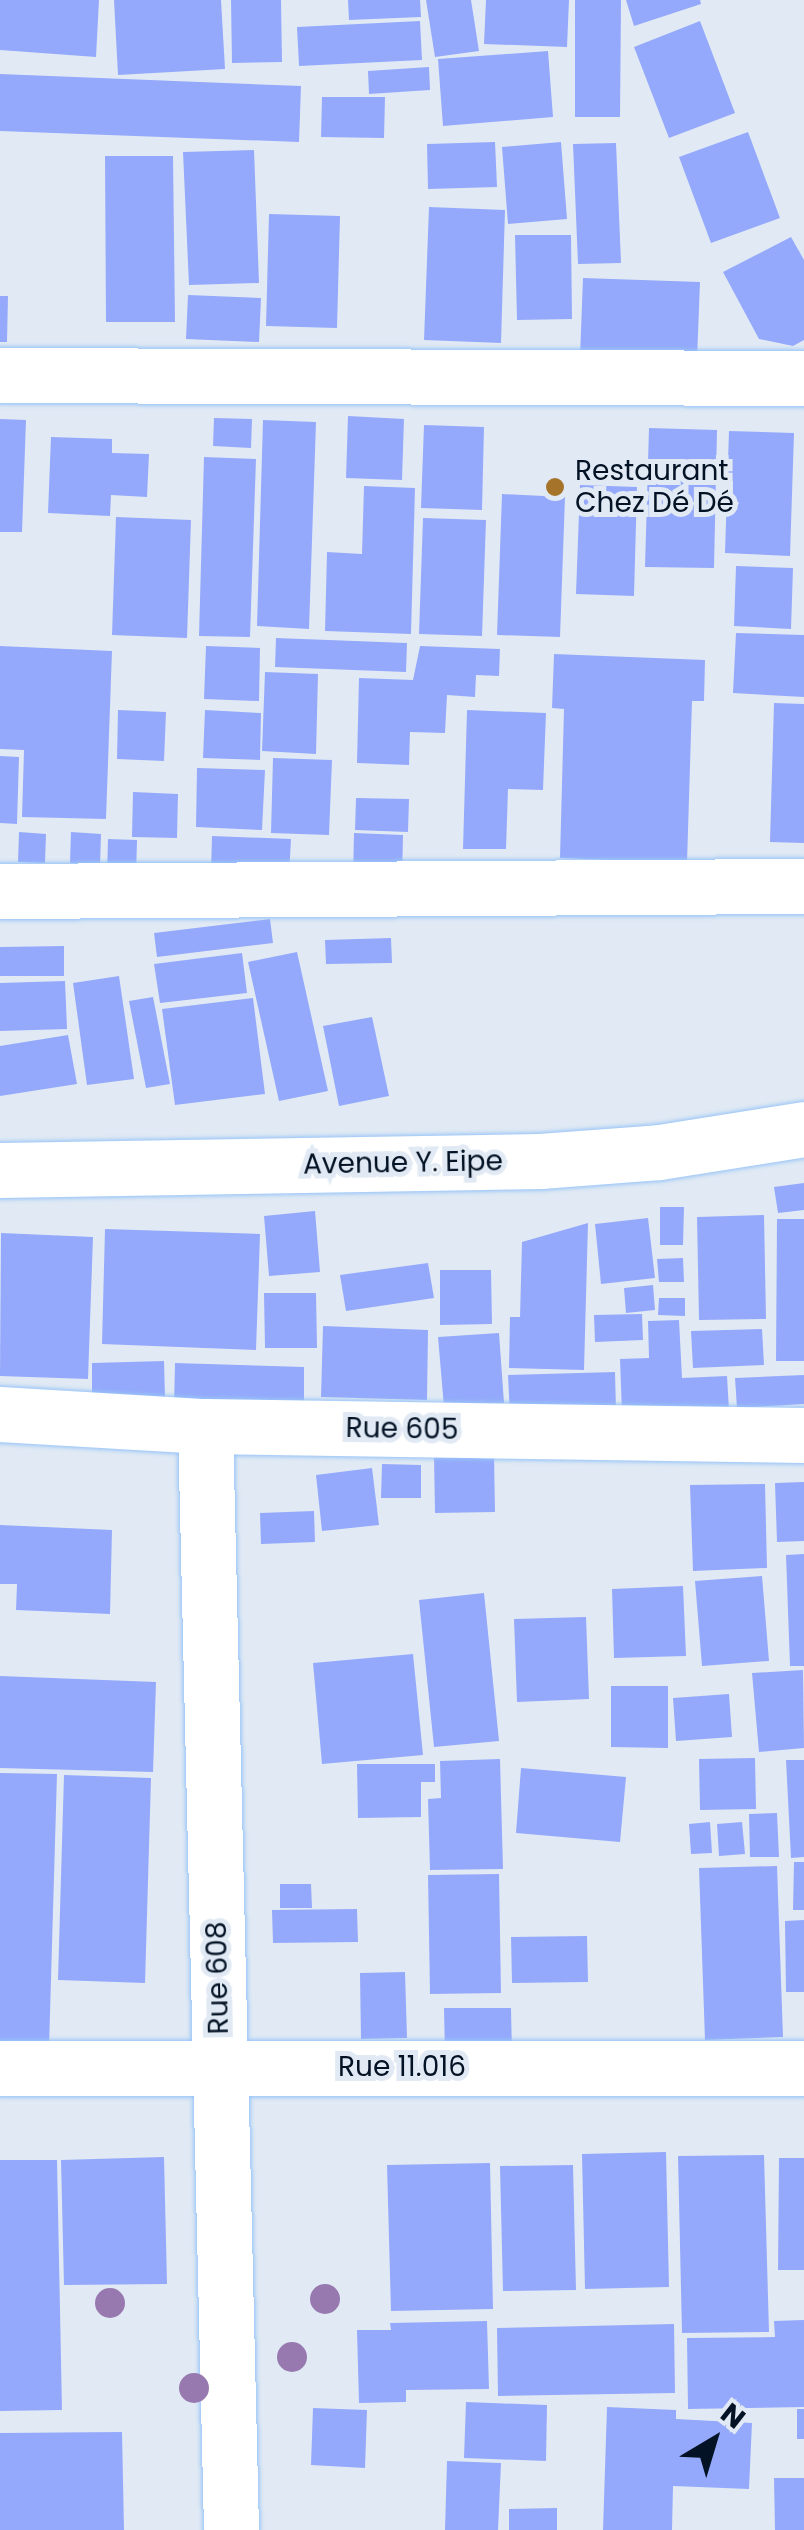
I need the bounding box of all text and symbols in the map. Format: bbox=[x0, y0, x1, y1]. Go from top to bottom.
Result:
place label: Restaurant Chez Dé Dé bbox=[575, 454, 734, 520]
marker: Restaurant Chez Dé Dé bbox=[544, 476, 566, 498]
street label: Avenue Y. Eipe bbox=[303, 1144, 503, 1182]
street label: Rue 605 bbox=[345, 1411, 459, 1447]
street label: Rue 608 bbox=[200, 1921, 236, 2035]
street label: Rue 11.016 bbox=[338, 2050, 466, 2084]
north arrow bbox=[664, 2390, 764, 2490]
text: N bbox=[712, 2394, 753, 2438]

